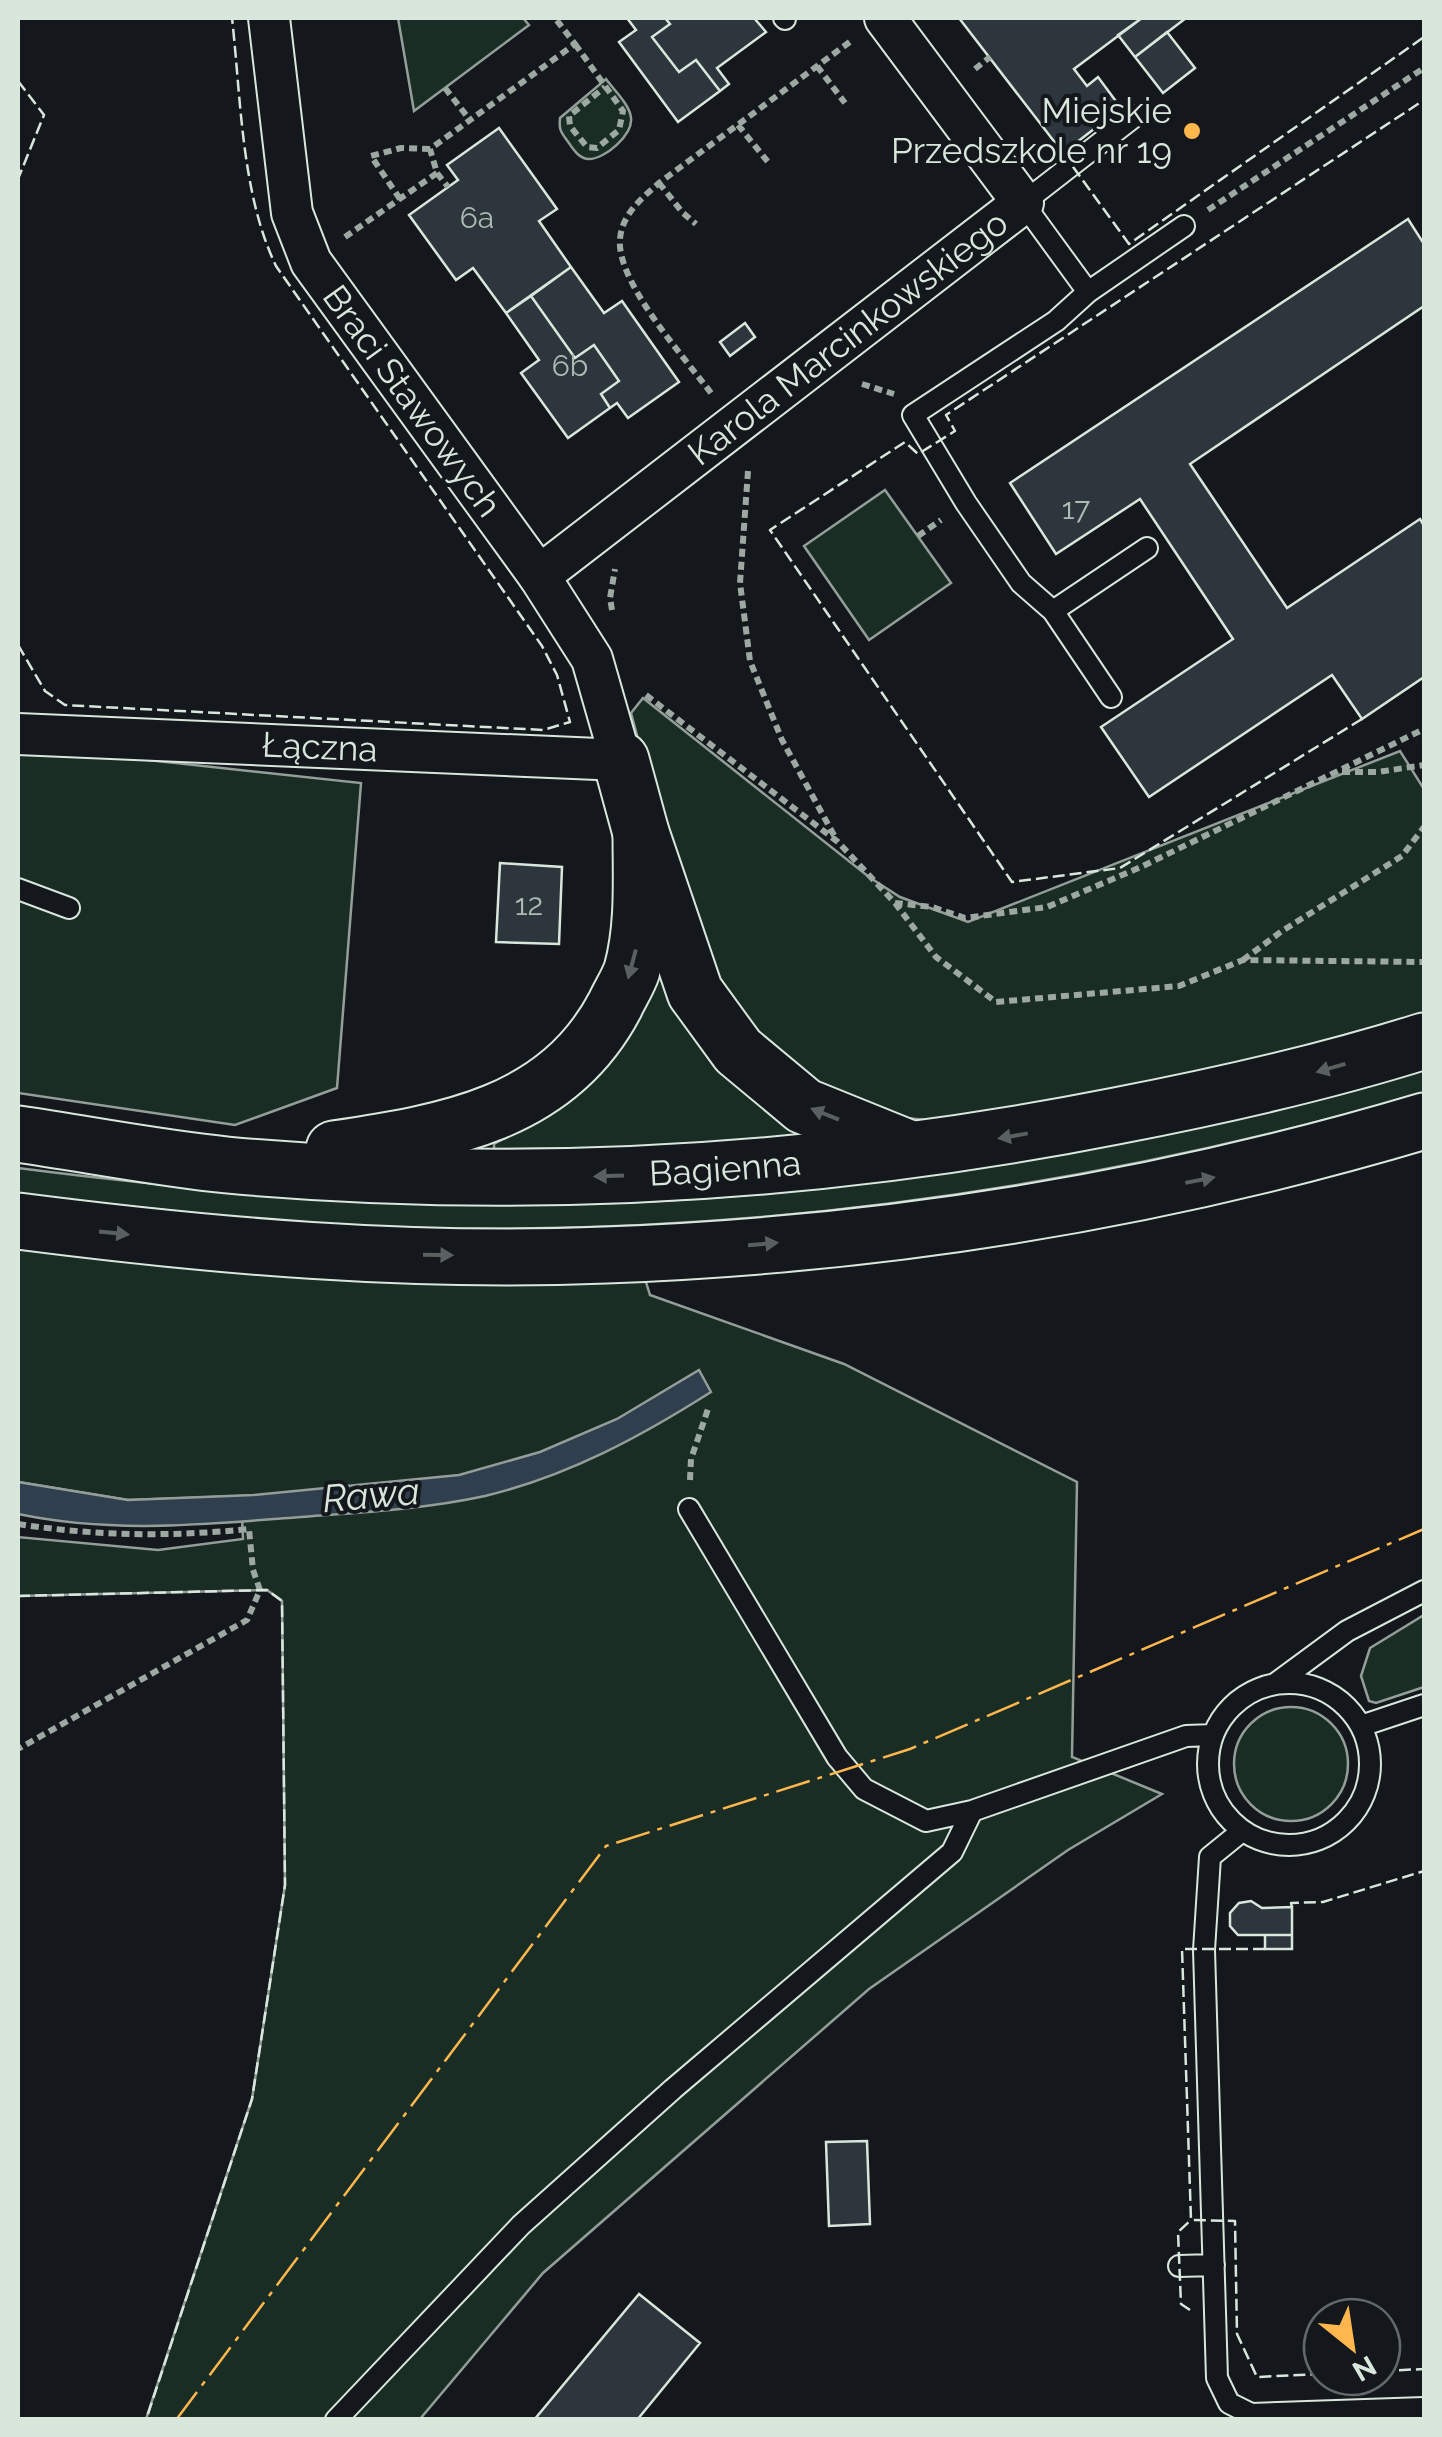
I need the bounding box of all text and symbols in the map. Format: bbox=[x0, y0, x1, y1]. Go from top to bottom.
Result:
place label: Miejskie Przedszkole nr 19 bbox=[891, 90, 1172, 171]
marker: Miejskie Przedszkole nr 19 bbox=[1181, 120, 1203, 142]
house number: 6a bbox=[460, 200, 494, 235]
street label: Karola Marcinkowskiego bbox=[680, 202, 1015, 473]
street label: Braci Stawowych bbox=[315, 277, 510, 524]
house number: 6b bbox=[552, 348, 588, 383]
house number: 17 bbox=[1062, 491, 1090, 526]
street label: Łączna bbox=[261, 724, 378, 769]
house number: 12 bbox=[515, 887, 543, 922]
one-way arrow bbox=[623, 949, 639, 980]
one-way arrow bbox=[1315, 1061, 1346, 1076]
one-way arrow bbox=[810, 1106, 840, 1122]
one-way arrow bbox=[997, 1129, 1028, 1144]
street label: Bagienna bbox=[648, 1142, 803, 1194]
one-way arrow bbox=[593, 1169, 625, 1185]
one-way arrow bbox=[1185, 1171, 1216, 1187]
one-way arrow bbox=[99, 1225, 131, 1241]
one-way arrow bbox=[748, 1236, 779, 1252]
one-way arrow bbox=[423, 1247, 455, 1263]
water label: Rawa bbox=[321, 1468, 421, 1521]
north arrow bbox=[1302, 2297, 1402, 2397]
text: N bbox=[1347, 2349, 1382, 2388]

